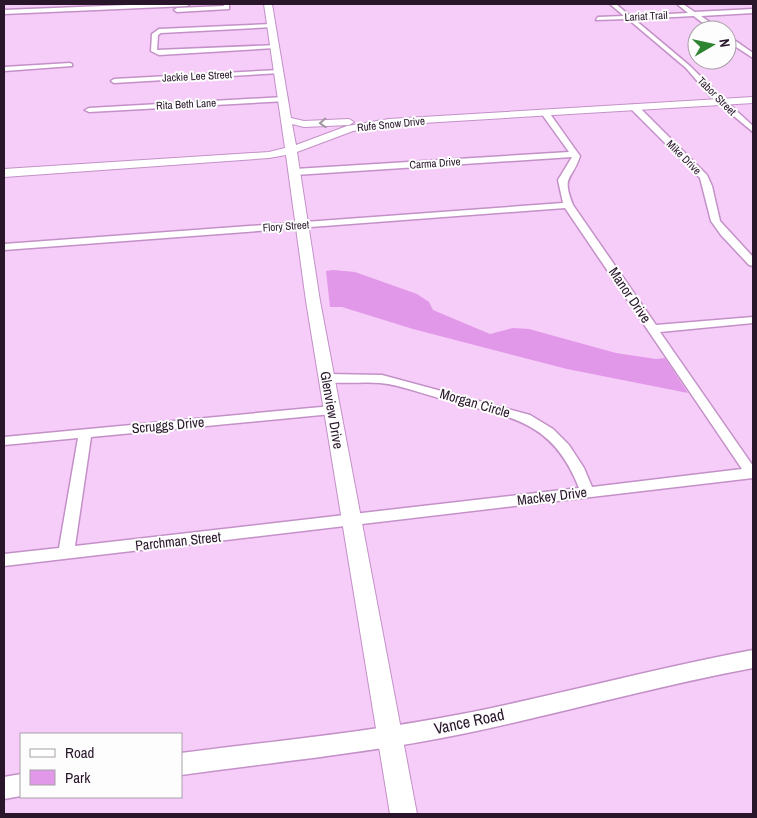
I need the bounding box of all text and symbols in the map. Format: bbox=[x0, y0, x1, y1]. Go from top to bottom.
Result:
street label: Lariat Trail bbox=[624, 8, 668, 24]
north arrow bbox=[687, 20, 737, 70]
text: N bbox=[715, 37, 734, 48]
street label: Jackie Lee Street bbox=[162, 67, 233, 85]
street label: Tabor Street bbox=[695, 74, 740, 119]
street label: Rita Beth Lane bbox=[156, 95, 216, 113]
street label: Rufe Snow Drive bbox=[356, 113, 426, 135]
one-way arrow bbox=[319, 118, 327, 129]
street label: Mike Drive bbox=[664, 137, 704, 177]
street label: Carma Drive bbox=[409, 154, 461, 172]
street label: Flory Street bbox=[262, 217, 310, 235]
street label: Manor Drive bbox=[605, 264, 655, 326]
street label: Glenview Drive bbox=[316, 370, 348, 450]
street label: Morgan Circle bbox=[438, 384, 512, 422]
street label: Scruggs Drive bbox=[131, 413, 205, 437]
street label: Mackey Drive bbox=[516, 483, 588, 509]
street label: Parchman Street bbox=[134, 528, 222, 554]
street label: Vance Road bbox=[432, 703, 506, 739]
legend bbox=[20, 733, 182, 798]
text: Road bbox=[65, 742, 94, 763]
text: Park bbox=[65, 767, 91, 788]

